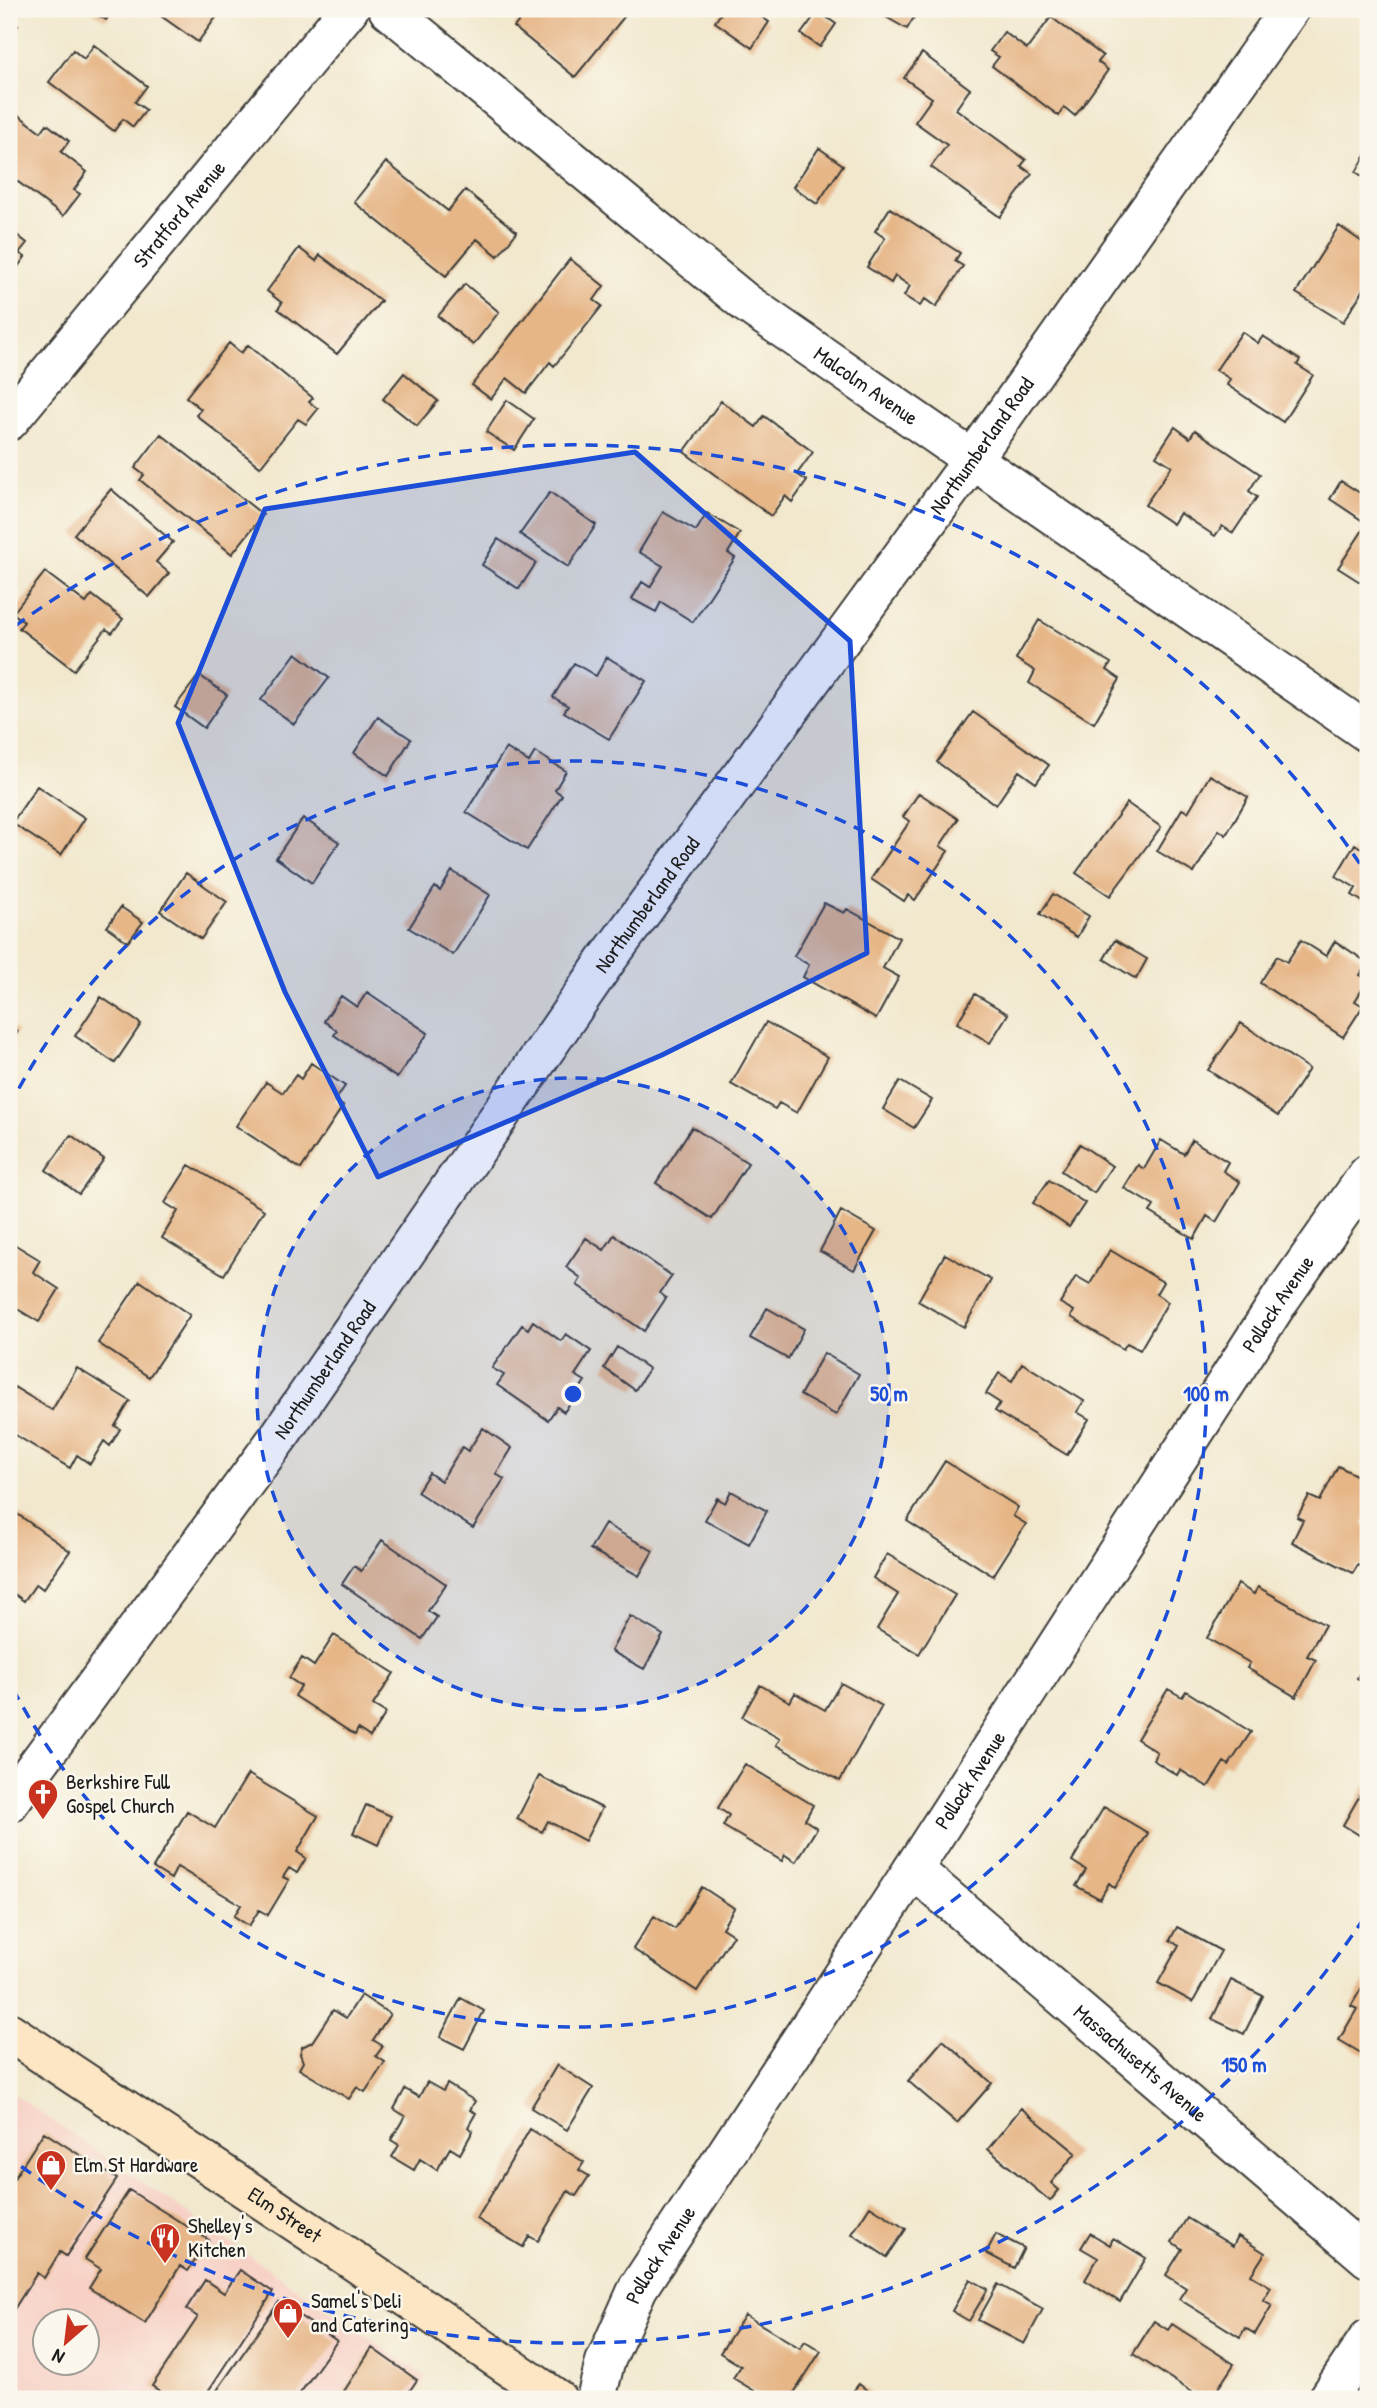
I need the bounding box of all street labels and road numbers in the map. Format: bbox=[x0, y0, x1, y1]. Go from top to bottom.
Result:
street label: Stratford Avenue bbox=[126, 154, 232, 274]
street label: Malcolm Avenue bbox=[808, 339, 924, 432]
street label: Northumberland Road bbox=[922, 371, 1040, 520]
street label: Northumberland Road bbox=[587, 830, 706, 978]
street label: Pollock Avenue bbox=[1235, 1249, 1321, 1358]
street label: Northumberland Road bbox=[266, 1295, 382, 1445]
street label: Pollock Avenue bbox=[928, 1725, 1012, 1834]
street label: Massachusetts Avenue bbox=[1067, 1997, 1214, 2128]
street label: Elm Street bbox=[243, 2180, 328, 2250]
street label: Pollock Avenue bbox=[618, 2200, 702, 2308]

